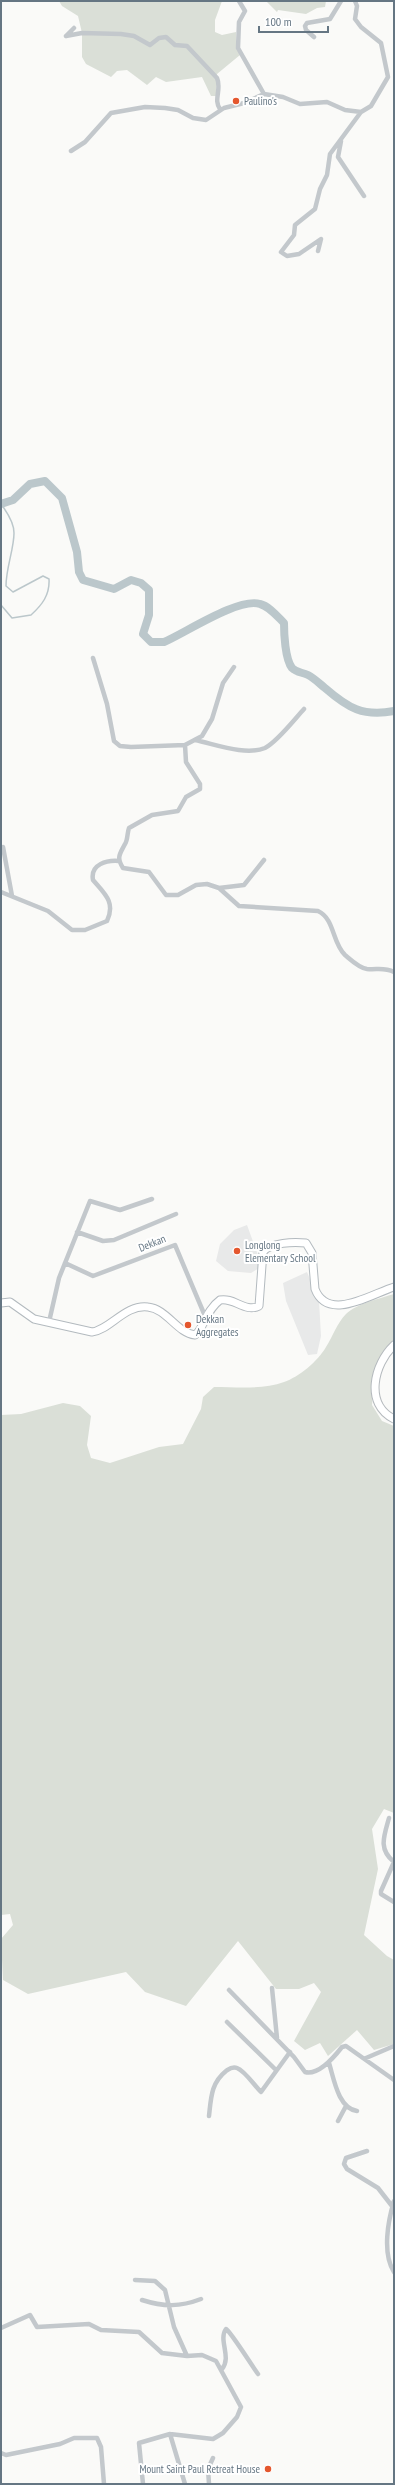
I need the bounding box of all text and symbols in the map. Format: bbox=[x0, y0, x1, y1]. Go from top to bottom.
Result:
scale bar bbox=[259, 8, 328, 34]
text: 100 m bbox=[265, 14, 292, 29]
place label: Paulino's bbox=[244, 94, 277, 108]
marker: Paulino's bbox=[231, 96, 241, 106]
street label: Dekkan bbox=[136, 1231, 168, 1255]
place label: Longlong Elementary School bbox=[245, 1238, 316, 1265]
marker: Longlong Elementary School bbox=[232, 1246, 242, 1256]
place label: Dekkan Aggregates bbox=[196, 1312, 239, 1339]
marker: Dekkan Aggregates bbox=[183, 1320, 193, 1330]
place label: Mount Saint Paul Retreat House bbox=[139, 2462, 260, 2476]
marker: Mount Saint Paul Retreat House bbox=[263, 2464, 273, 2474]

